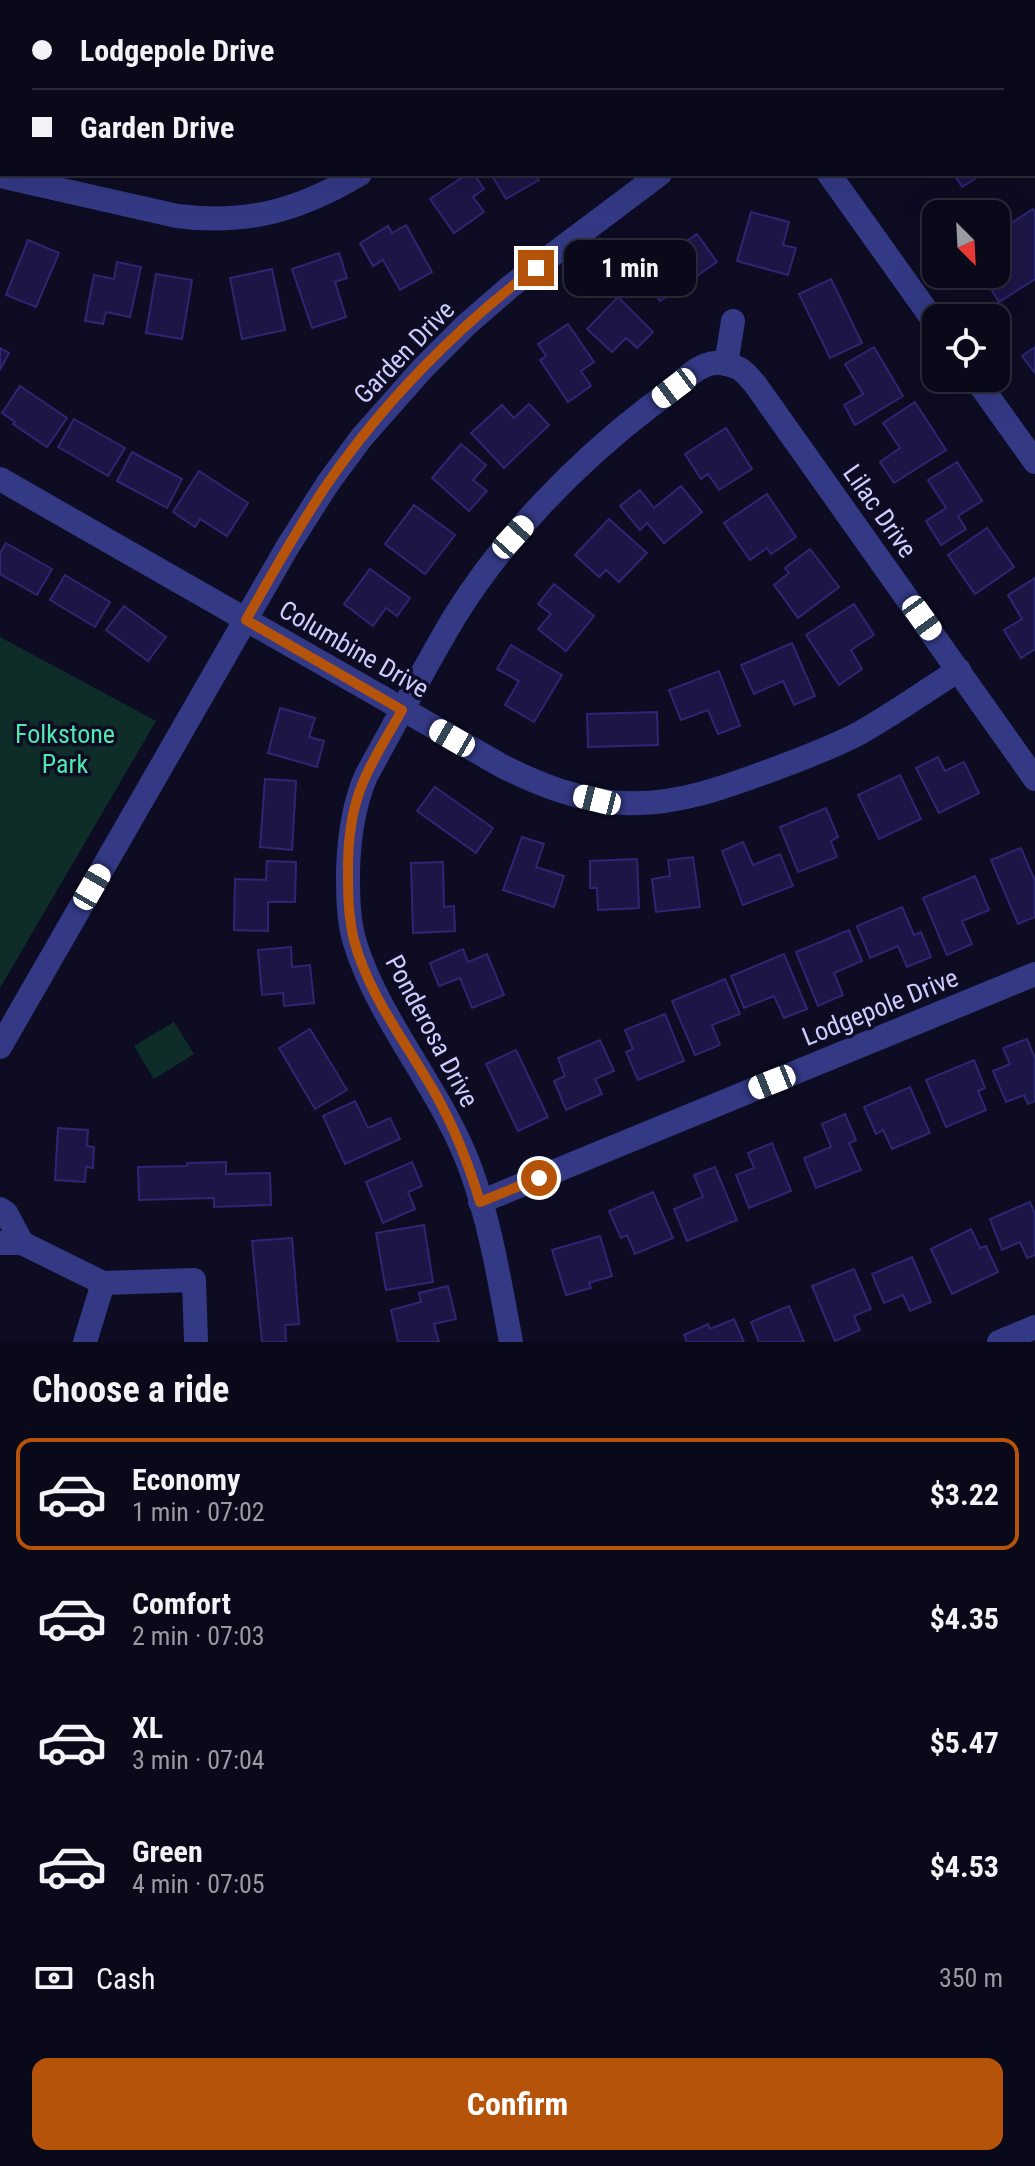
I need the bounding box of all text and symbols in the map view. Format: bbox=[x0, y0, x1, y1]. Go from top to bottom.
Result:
text: Lodgepole Drive bbox=[80, 33, 274, 68]
text: Garden Drive bbox=[80, 110, 234, 145]
north arrow bbox=[922, 200, 1010, 288]
map controls bbox=[922, 200, 1010, 392]
callout: 1 min bbox=[564, 240, 696, 296]
route end bbox=[518, 250, 554, 286]
text: 1 min bbox=[601, 253, 659, 283]
street label: Garden Drive bbox=[348, 294, 460, 410]
button: locate bbox=[922, 304, 1010, 392]
car bbox=[648, 364, 700, 412]
street label: Lilac Drive bbox=[837, 459, 923, 563]
car bbox=[488, 511, 538, 563]
car bbox=[898, 592, 946, 644]
street label: Columbine Drive bbox=[274, 594, 434, 704]
car bbox=[425, 716, 479, 760]
park label: Folkstone Park bbox=[15, 719, 115, 779]
car bbox=[571, 783, 623, 817]
car bbox=[70, 860, 114, 914]
street label: Ponderosa Drive bbox=[379, 950, 485, 1112]
street label: Lodgepole Drive bbox=[798, 962, 962, 1052]
car bbox=[745, 1062, 799, 1102]
route start bbox=[521, 1160, 557, 1196]
text: Choose a ride bbox=[32, 1369, 229, 1411]
icon: car bbox=[36, 1458, 108, 1530]
text: Economy bbox=[132, 1462, 240, 1497]
text: $3.22 bbox=[930, 1477, 999, 1512]
text: 1 min · 07:02 bbox=[132, 1497, 265, 1527]
icon: car bbox=[36, 1582, 108, 1654]
text: Comfort bbox=[132, 1586, 231, 1621]
text: $4.35 bbox=[930, 1601, 999, 1636]
text: 2 min · 07:03 bbox=[132, 1621, 265, 1651]
icon: car bbox=[36, 1706, 108, 1778]
text: XL bbox=[132, 1710, 163, 1745]
text: $5.47 bbox=[930, 1725, 999, 1760]
text: 3 min · 07:04 bbox=[132, 1745, 265, 1775]
icon: car bbox=[36, 1830, 108, 1902]
text: Green bbox=[132, 1834, 203, 1869]
text: $4.53 bbox=[930, 1849, 999, 1884]
text: 4 min · 07:05 bbox=[132, 1869, 265, 1899]
icon: cash bbox=[32, 1956, 76, 2000]
text: Cash bbox=[96, 1961, 156, 1996]
text: 350 m bbox=[939, 1963, 1003, 1993]
button: Confirm bbox=[32, 2058, 1003, 2150]

